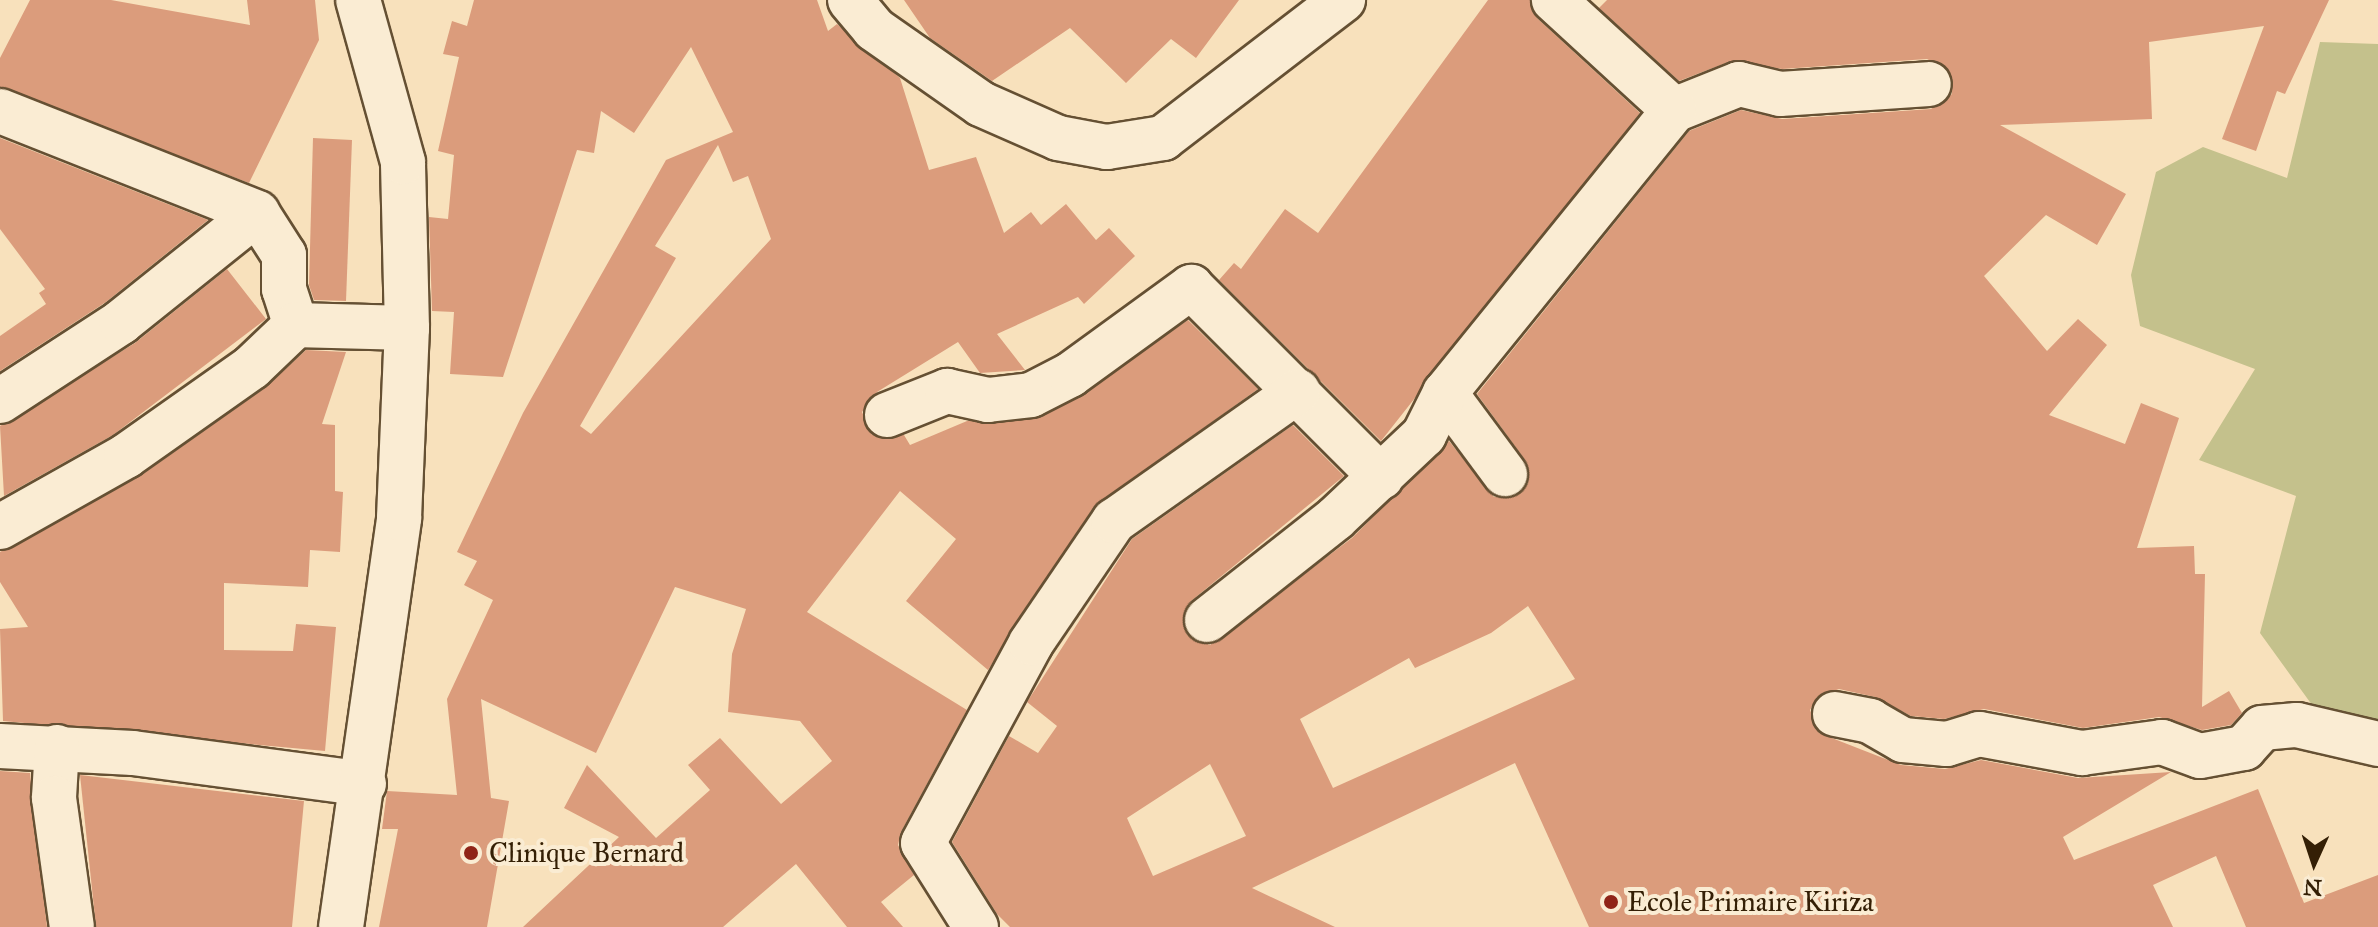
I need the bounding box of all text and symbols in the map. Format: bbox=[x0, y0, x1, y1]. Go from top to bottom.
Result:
north arrow bbox=[2274, 823, 2354, 903]
place label: Clinique Bernard bbox=[489, 836, 684, 870]
marker: Clinique Bernard bbox=[460, 842, 482, 864]
text: N bbox=[2303, 873, 2323, 901]
place label: Ecole Primaire Kiriza bbox=[1627, 885, 1874, 919]
marker: Ecole Primaire Kiriza bbox=[1602, 893, 1620, 911]

